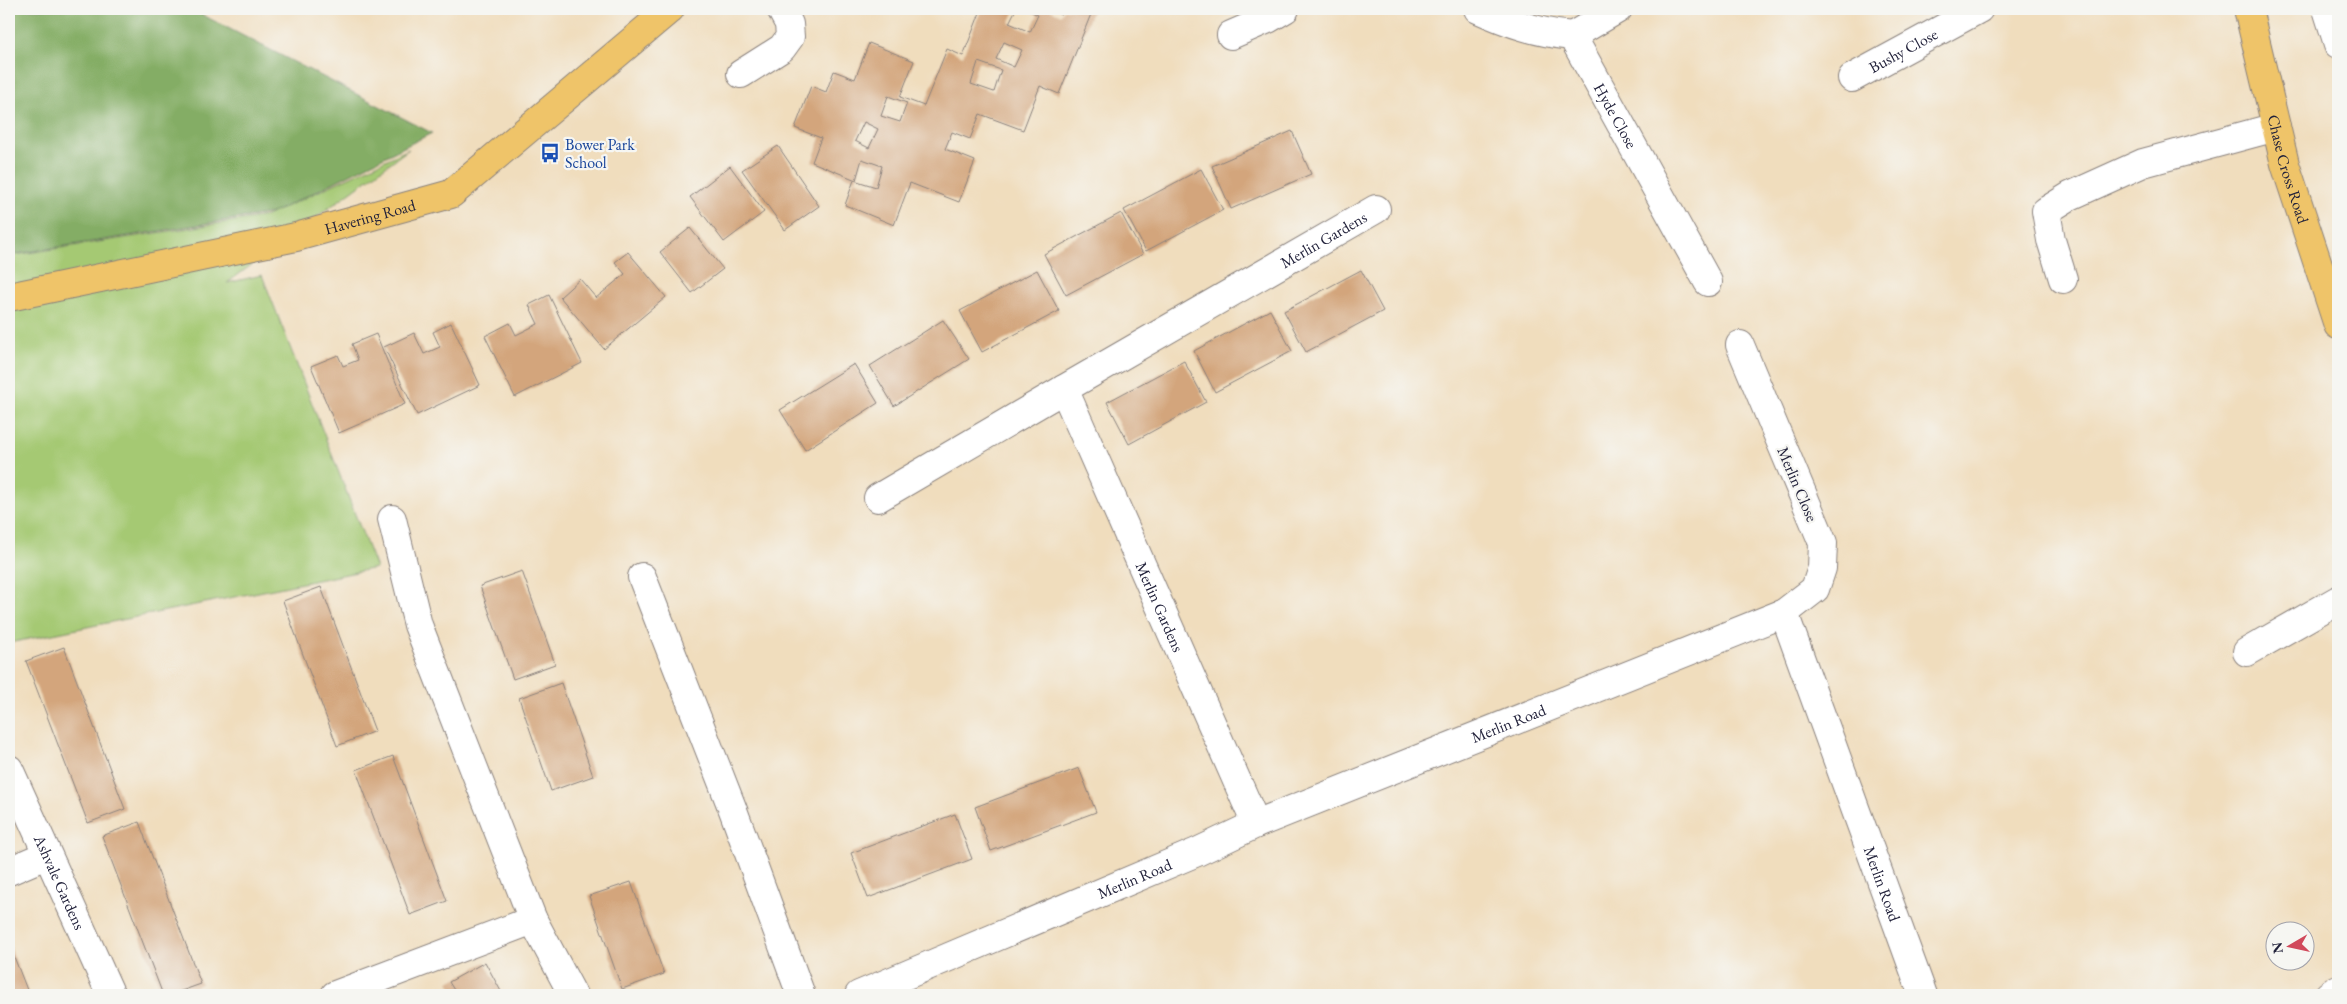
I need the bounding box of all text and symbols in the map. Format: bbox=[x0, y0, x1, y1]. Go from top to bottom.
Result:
street label: Bushy Close bbox=[1865, 24, 1941, 78]
street label: Hyde Close bbox=[1589, 79, 1642, 152]
street label: Chase Cross Road bbox=[2263, 113, 2314, 227]
place label: Bower Park School bbox=[565, 134, 635, 173]
bus stop icon: Bower Park School bbox=[539, 142, 561, 164]
street label: Havering Road bbox=[322, 194, 419, 240]
street label: Merlin Gardens bbox=[1277, 207, 1371, 273]
street label: Merlin Close bbox=[1772, 443, 1823, 525]
street label: Merlin Gardens bbox=[1131, 559, 1189, 655]
street label: Merlin Road bbox=[1468, 699, 1550, 748]
street label: Ashvale Gardens bbox=[29, 831, 90, 933]
street label: Merlin Road bbox=[1859, 843, 1906, 925]
street label: Merlin Road bbox=[1094, 854, 1176, 904]
north arrow bbox=[2264, 922, 2314, 972]
text: N bbox=[2267, 940, 2287, 955]

